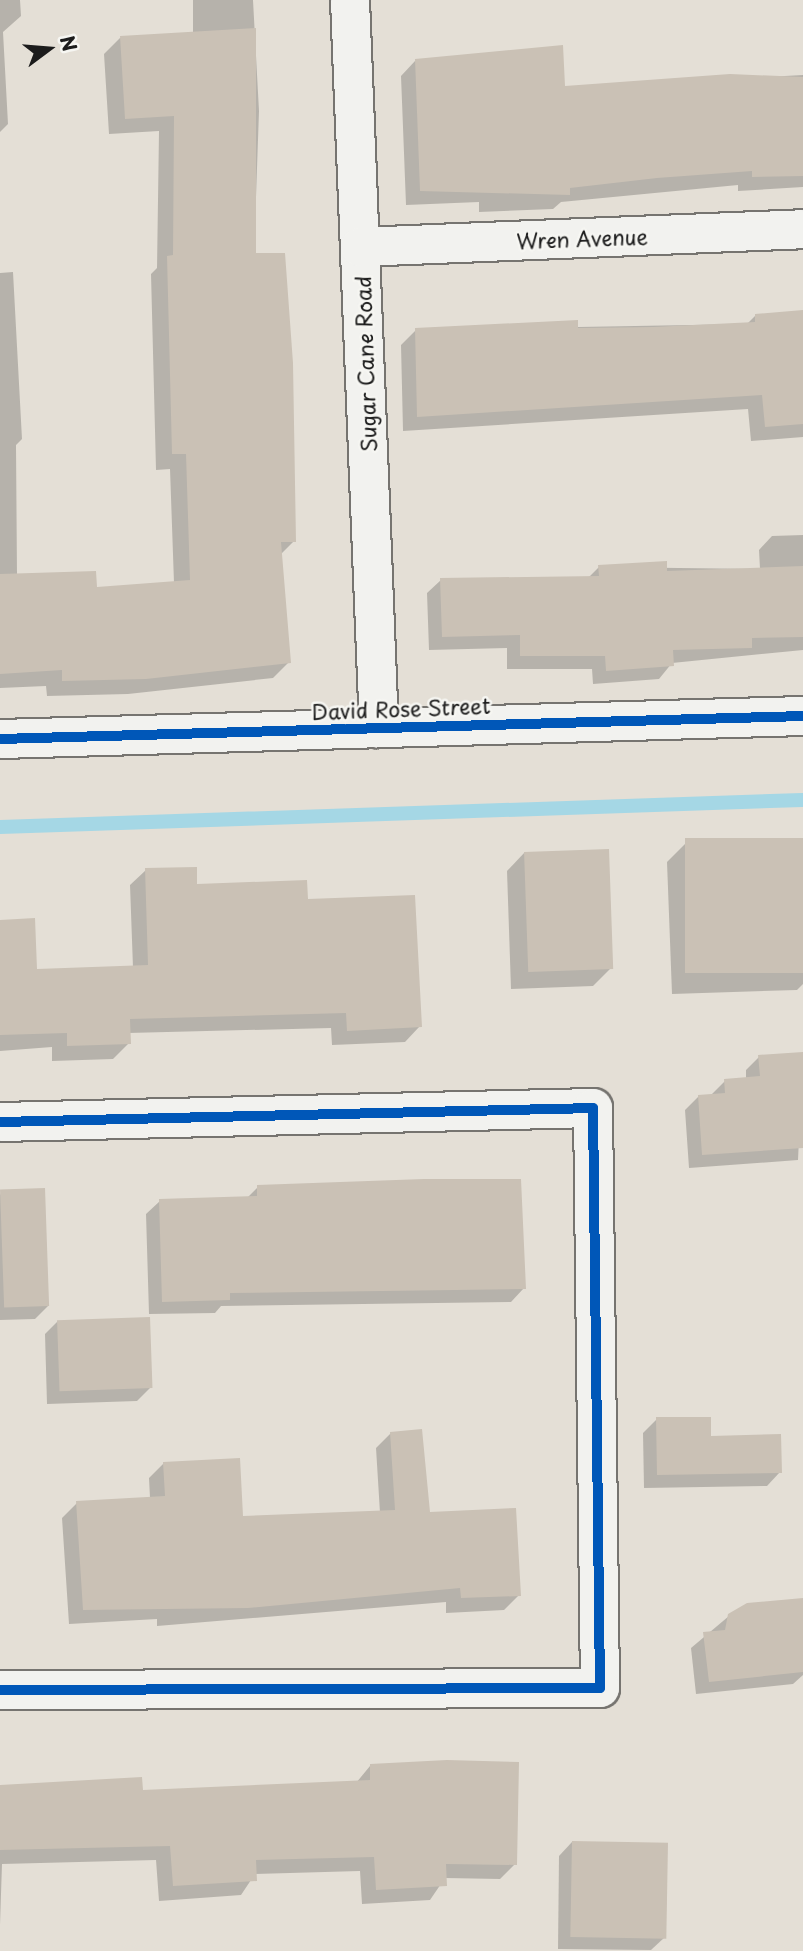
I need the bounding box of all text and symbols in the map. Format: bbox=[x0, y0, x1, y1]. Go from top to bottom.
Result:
north arrow bbox=[14, 14, 84, 84]
text: N bbox=[54, 32, 85, 54]
street label: Wren Avenue bbox=[515, 223, 649, 253]
street label: Sugar Cane Road bbox=[349, 275, 381, 453]
street label: David Rose Street bbox=[310, 692, 492, 724]

